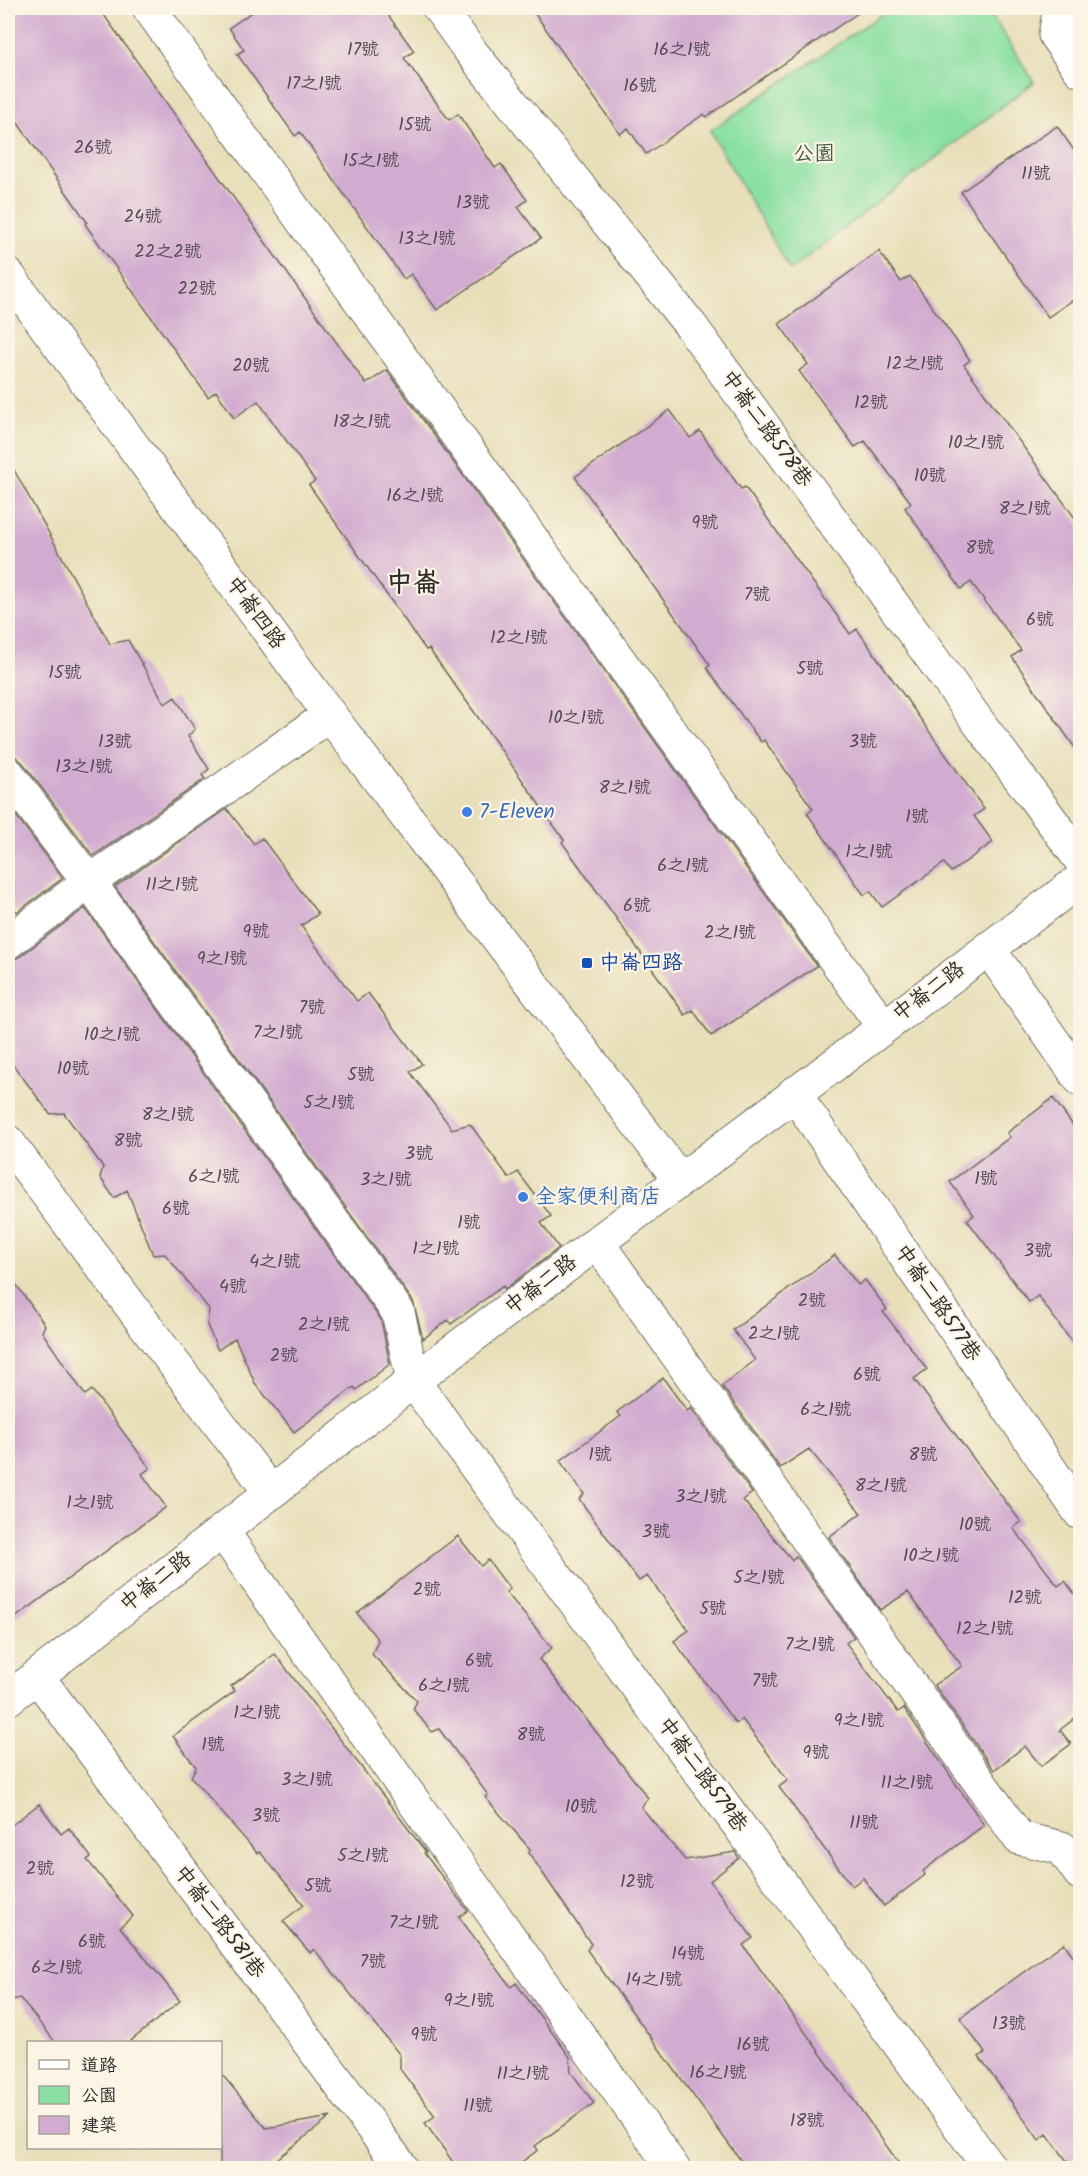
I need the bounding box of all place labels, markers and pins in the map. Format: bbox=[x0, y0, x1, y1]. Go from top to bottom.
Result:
place label: 7-Eleven bbox=[479, 796, 555, 829]
marker: 7-Eleven bbox=[460, 805, 474, 819]
place label: 中崙四路 bbox=[599, 947, 683, 980]
marker: 中崙四路 bbox=[580, 956, 594, 970]
place label: 全家便利商店 bbox=[535, 1181, 661, 1214]
marker: 全家便利商店 bbox=[516, 1190, 530, 1204]

